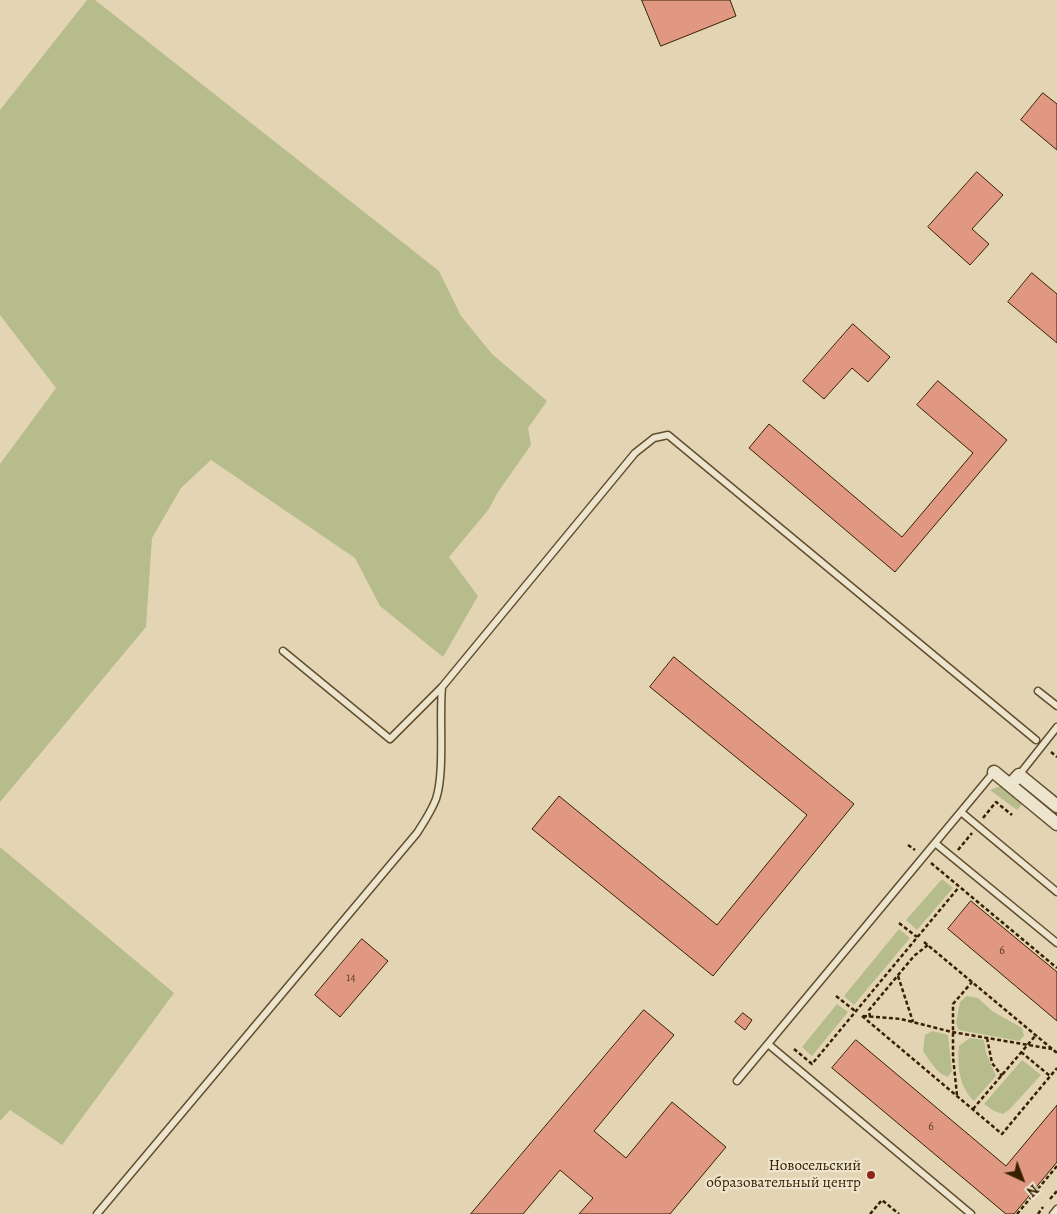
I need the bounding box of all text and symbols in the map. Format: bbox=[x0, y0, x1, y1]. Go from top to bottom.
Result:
house number: 6 bbox=[999, 944, 1005, 958]
house number: 14 bbox=[346, 971, 356, 985]
house number: 6 bbox=[928, 1120, 934, 1134]
north arrow bbox=[997, 1154, 1047, 1204]
place label: Новосельский образовательный центр bbox=[706, 1157, 861, 1192]
marker: Новосельский образовательный центр bbox=[865, 1169, 877, 1181]
text: N bbox=[1022, 1180, 1043, 1201]

